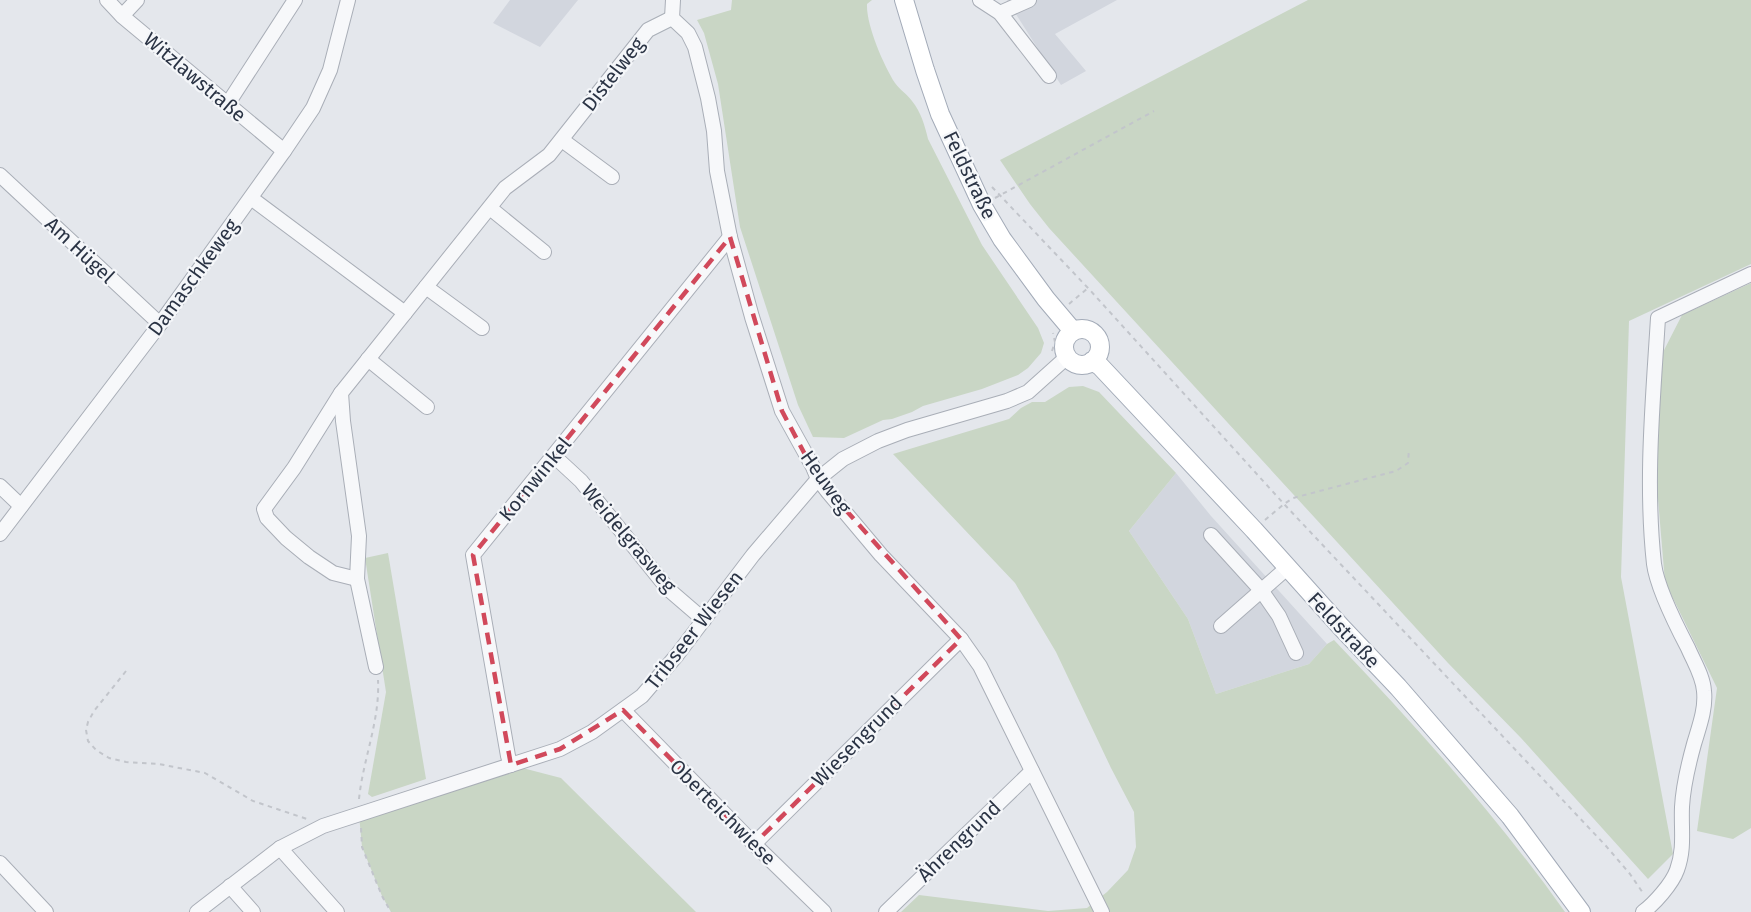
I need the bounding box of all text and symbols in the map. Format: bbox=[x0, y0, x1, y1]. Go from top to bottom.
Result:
street label: Witzlawstraße bbox=[139, 27, 251, 127]
street label: Distelweg bbox=[577, 32, 650, 116]
street label: Feldstraße bbox=[938, 127, 1002, 223]
street label: Am Hügel bbox=[40, 212, 120, 288]
street label: Damaschkeweg bbox=[143, 213, 244, 340]
street label: Kornwinkel bbox=[494, 432, 576, 526]
street label: Heuweg bbox=[796, 446, 857, 519]
street label: Weidelgrasweg bbox=[577, 479, 682, 598]
street label: Tribseer Wiesen bbox=[640, 566, 748, 694]
street label: Feldstraße bbox=[1303, 587, 1385, 673]
street label: Wiesengrund bbox=[807, 691, 907, 791]
street label: Oberteichwiese bbox=[665, 754, 781, 870]
street label: Ährengrund bbox=[912, 795, 1006, 887]

